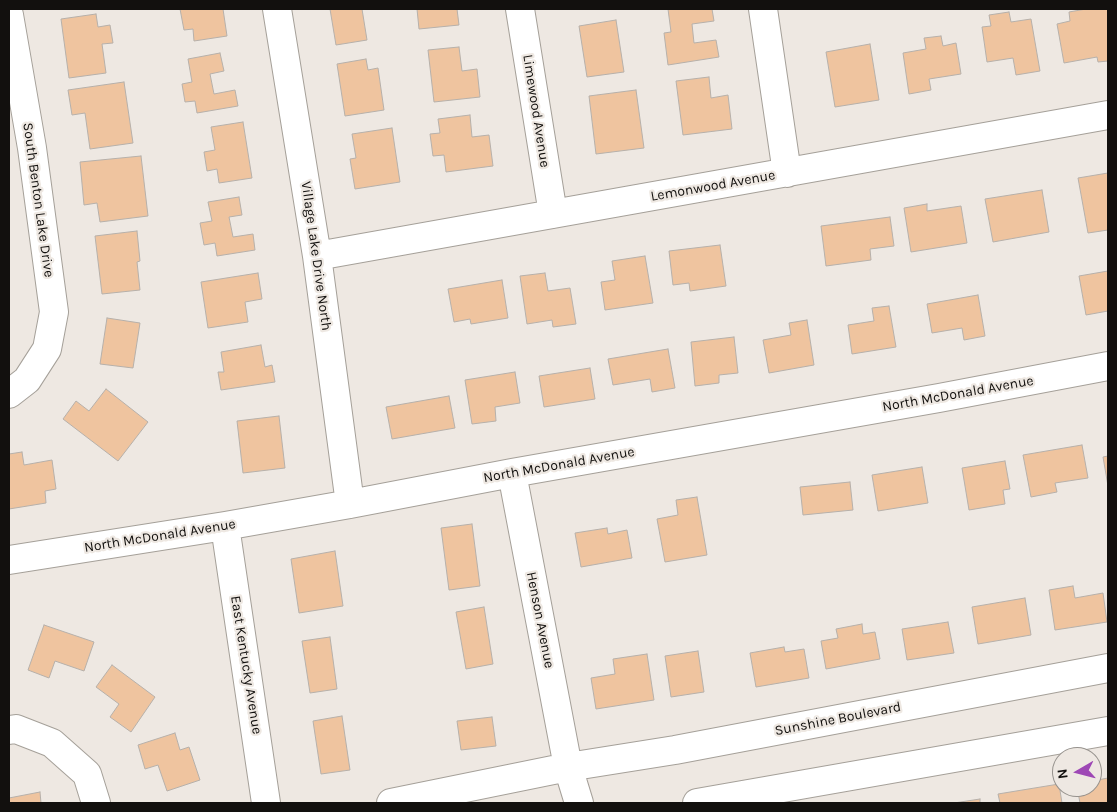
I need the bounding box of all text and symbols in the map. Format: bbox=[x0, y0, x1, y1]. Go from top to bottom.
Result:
street label: Limewood Avenue bbox=[519, 53, 553, 169]
street label: South Benton Lake Drive bbox=[19, 122, 57, 278]
street label: Lemonwood Avenue bbox=[649, 167, 777, 205]
street label: Village Lake Drive North bbox=[297, 180, 335, 332]
street label: North McDonald Avenue bbox=[881, 372, 1035, 416]
street label: North McDonald Avenue bbox=[482, 443, 636, 487]
street label: North McDonald Avenue bbox=[83, 516, 237, 556]
street label: Henson Avenue bbox=[522, 570, 558, 670]
street label: East Kentucky Avenue bbox=[227, 594, 265, 736]
street label: Sunshine Boulevard bbox=[773, 699, 903, 739]
north arrow bbox=[1052, 747, 1102, 797]
text: N bbox=[1054, 768, 1072, 780]

